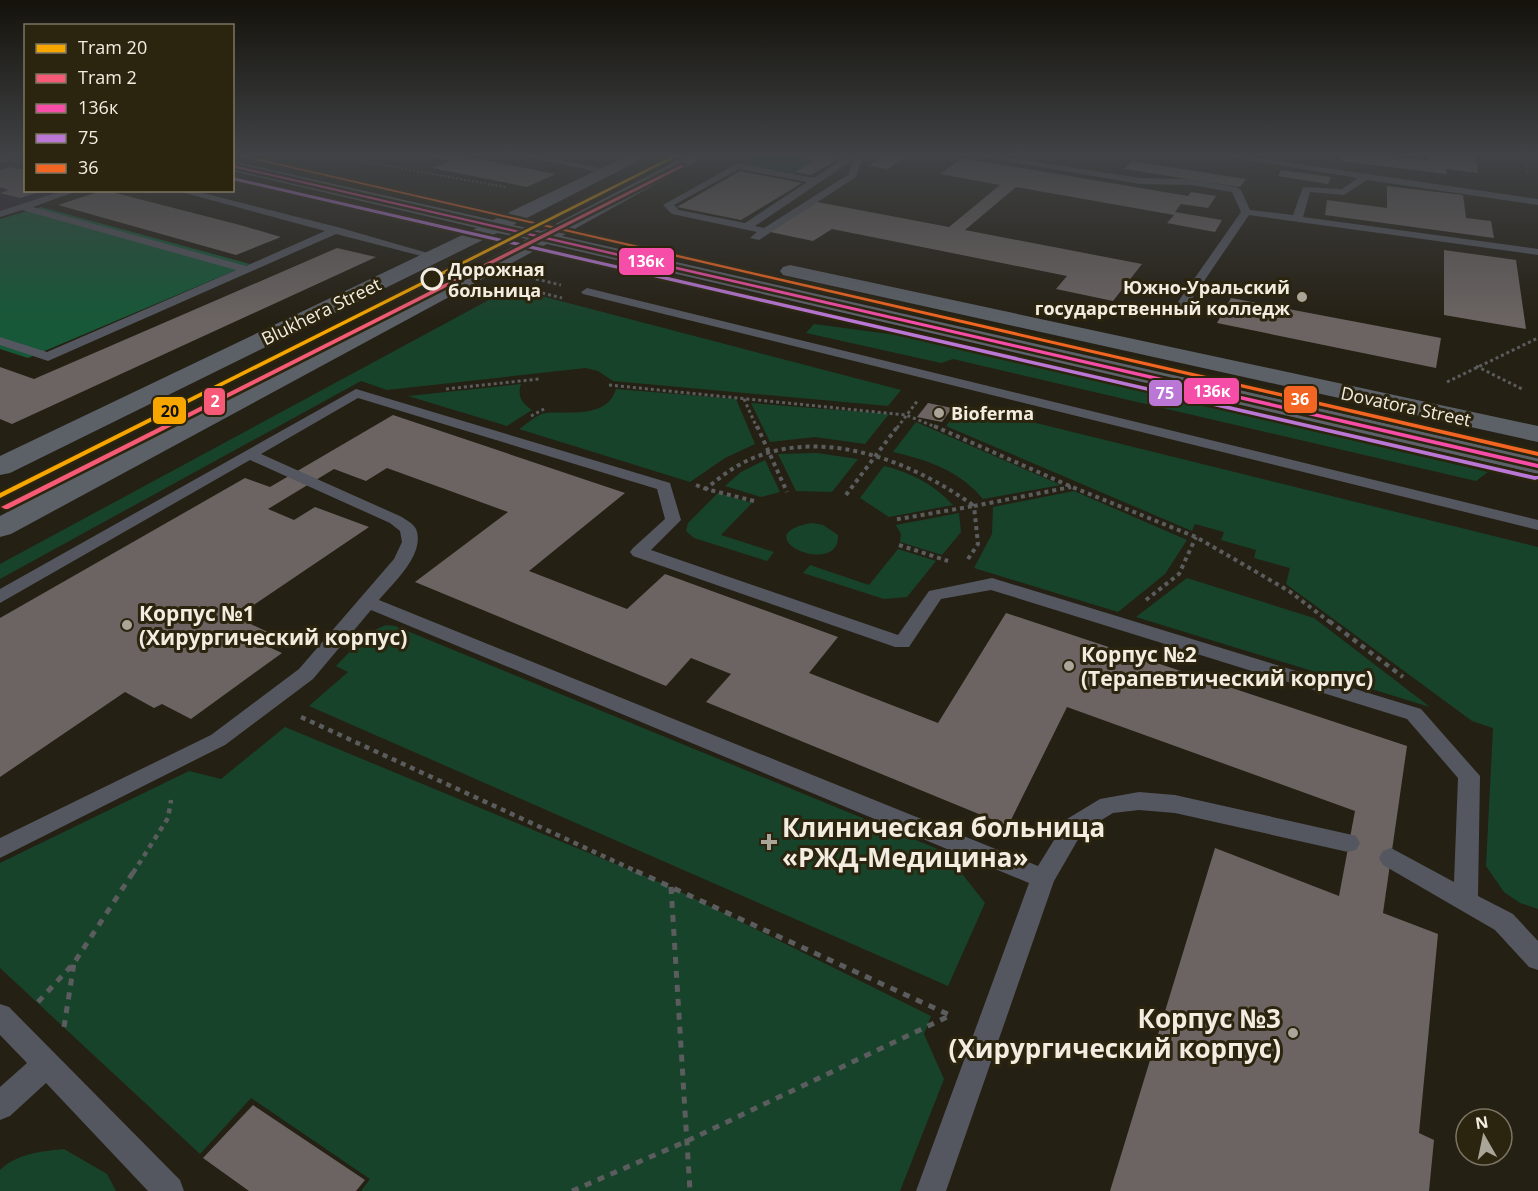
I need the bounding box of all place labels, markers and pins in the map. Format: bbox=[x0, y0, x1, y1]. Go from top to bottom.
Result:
place label: Дорожная больница bbox=[448, 257, 545, 302]
marker: Дорожная больница bbox=[421, 268, 443, 290]
place label: Южно-Уральский государственный колледж bbox=[1035, 275, 1290, 320]
marker: Южно-Уральский государственный колледж bbox=[1295, 290, 1309, 304]
place label: Bioferma bbox=[951, 401, 1034, 425]
marker: Bioferma bbox=[932, 406, 946, 420]
place label: Корпус №1 (Хирургический корпус) bbox=[139, 599, 407, 651]
marker: Корпус №1 (Хирургический корпус) bbox=[120, 618, 134, 632]
place label: Корпус №2 (Терапевтический корпус) bbox=[1081, 640, 1373, 692]
marker: Корпус №2 (Терапевтический корпус) bbox=[1062, 659, 1076, 673]
place label: Клиническая больница «РЖД-Медицина» bbox=[782, 809, 1105, 875]
marker: Клиническая больница «РЖД-Медицина» bbox=[760, 833, 778, 851]
place label: Корпус №3 (Хирургический корпус) bbox=[949, 1000, 1281, 1066]
marker: Корпус №3 (Хирургический корпус) bbox=[1286, 1026, 1300, 1040]

